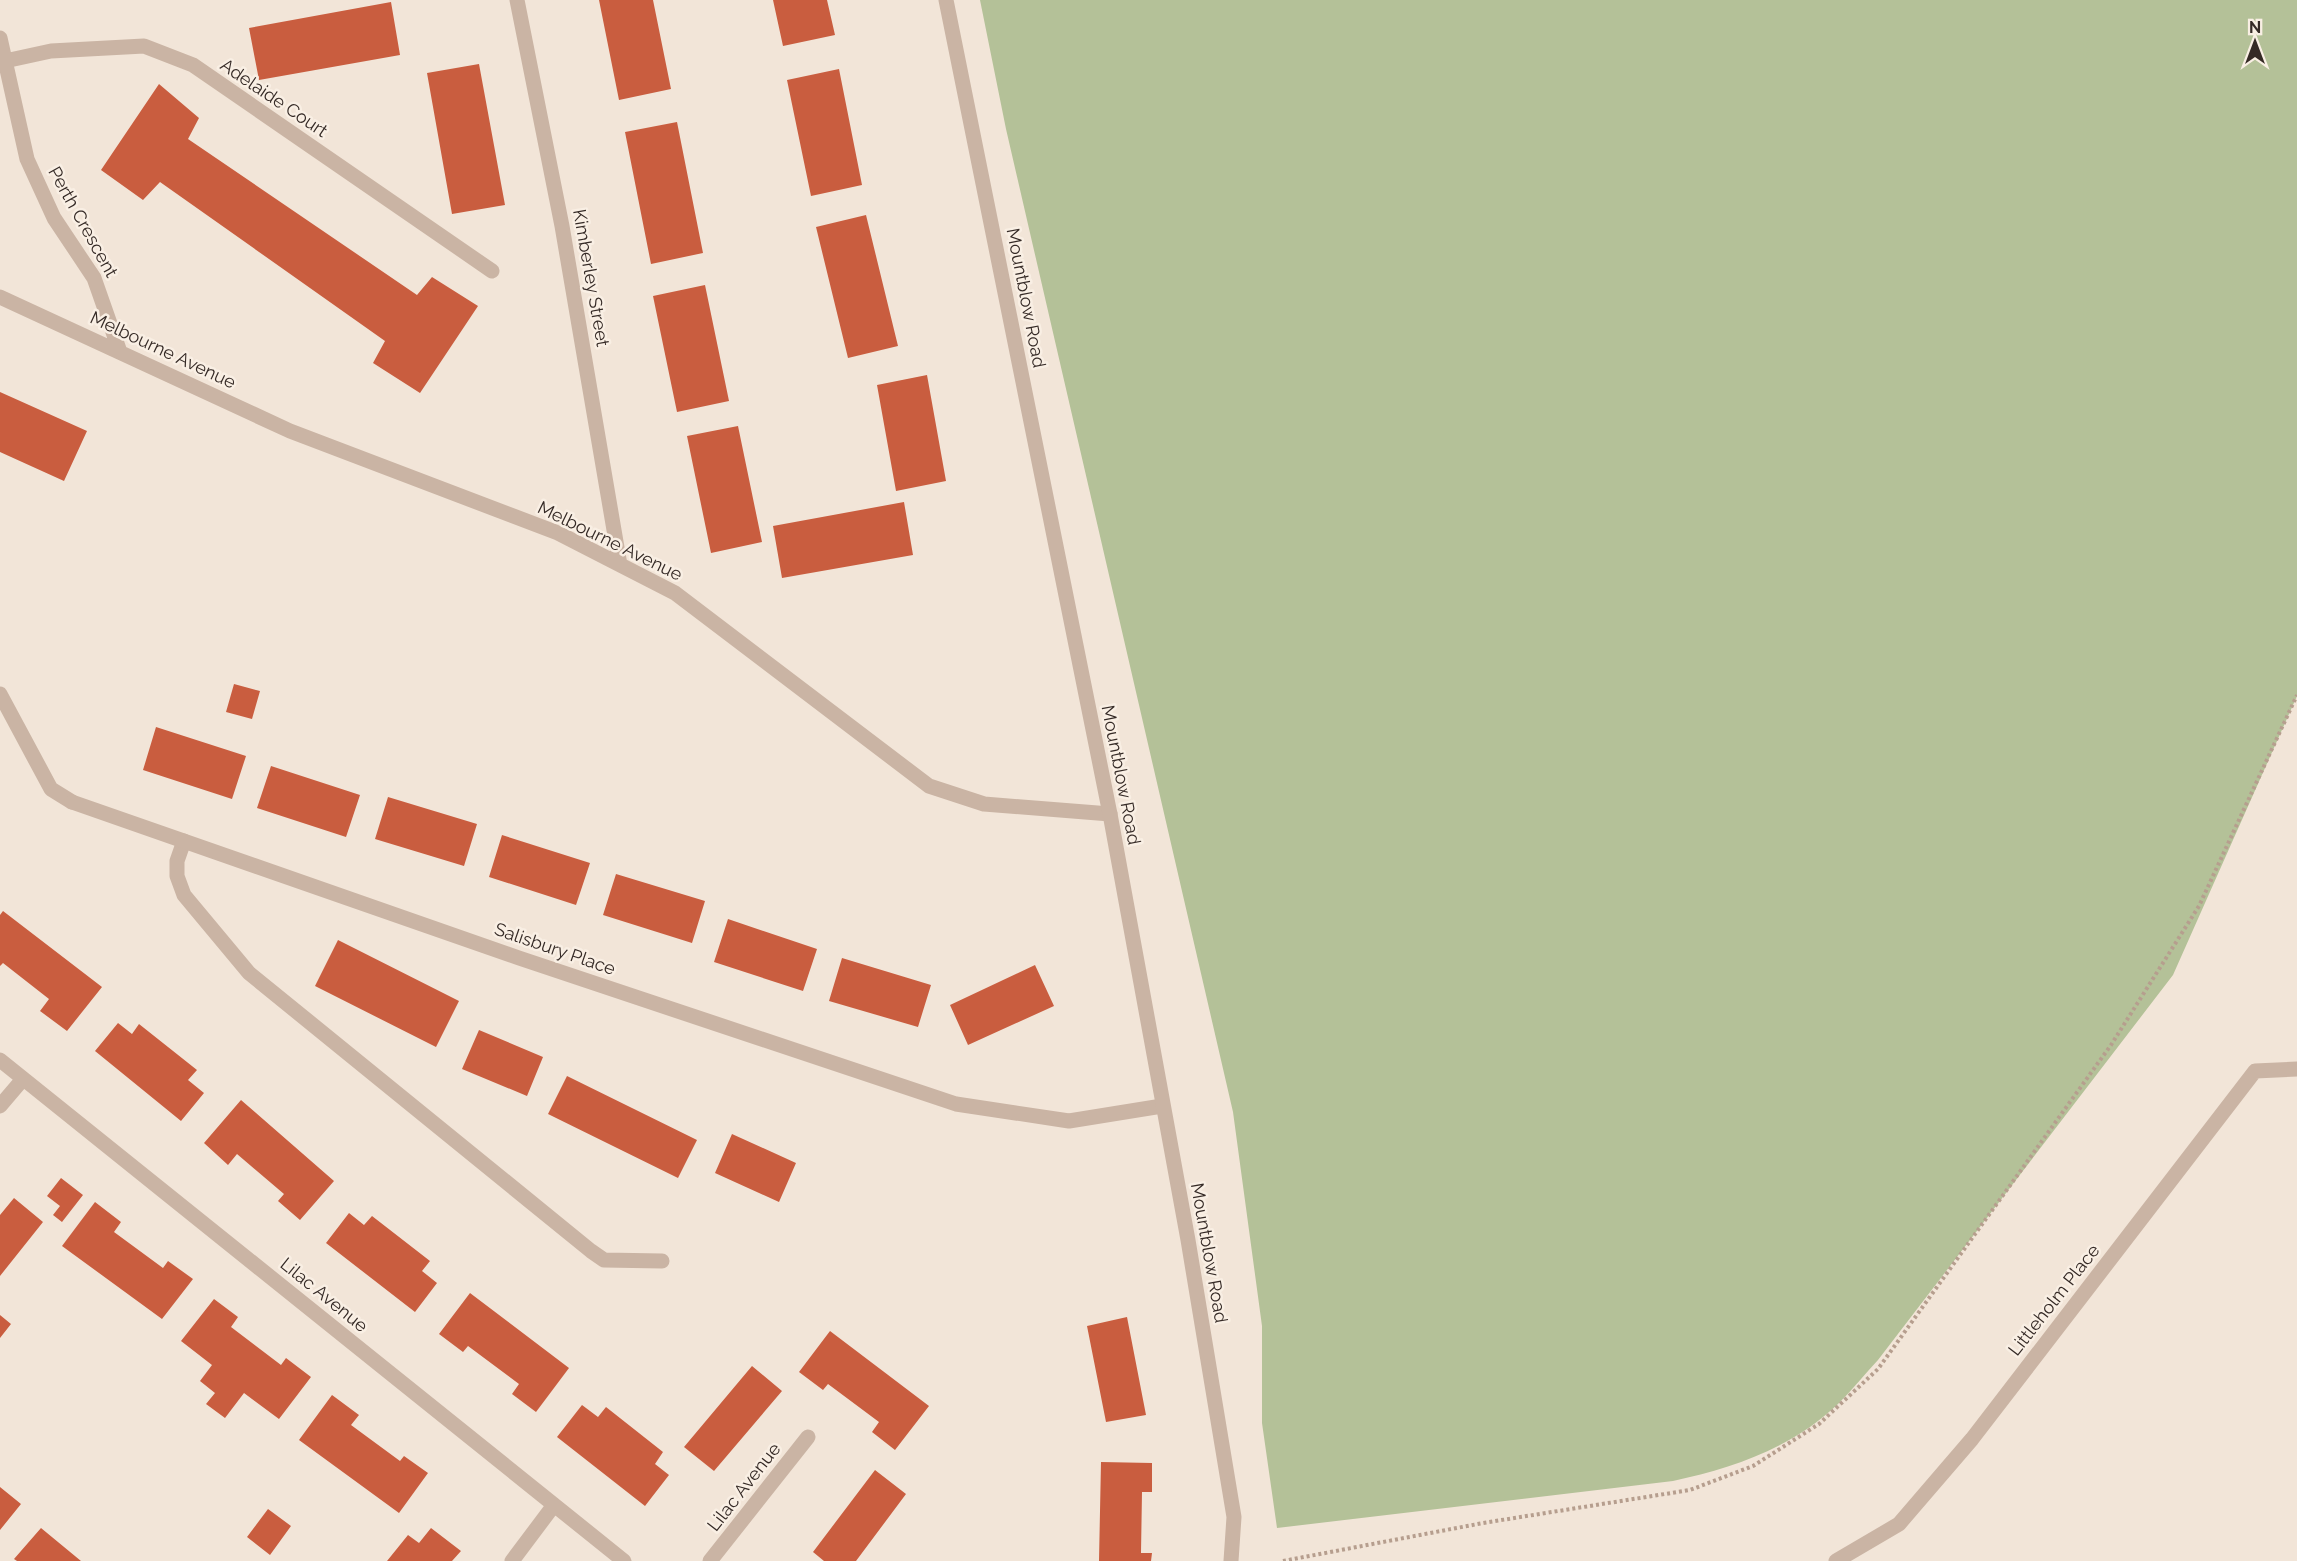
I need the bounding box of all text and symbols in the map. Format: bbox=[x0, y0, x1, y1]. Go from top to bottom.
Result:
north arrow bbox=[2225, 12, 2285, 72]
text: N bbox=[2249, 18, 2261, 37]
street label: Adelaide Court bbox=[217, 54, 332, 141]
street label: Perth Crescent bbox=[44, 163, 123, 281]
street label: Kimberley Street bbox=[569, 208, 614, 348]
street label: Mountblow Road bbox=[1003, 226, 1050, 369]
street label: Melbourne Avenue bbox=[87, 307, 240, 393]
street label: Melbourne Avenue bbox=[535, 496, 686, 585]
street label: Mountblow Road bbox=[1098, 703, 1145, 846]
street label: Salisbury Place bbox=[492, 918, 619, 979]
street label: Mountblow Road bbox=[1187, 1181, 1232, 1325]
street label: Littleholm Place bbox=[2004, 1240, 2104, 1360]
street label: Lilac Avenue bbox=[276, 1253, 373, 1336]
street label: Lilac Avenue bbox=[703, 1438, 785, 1535]

